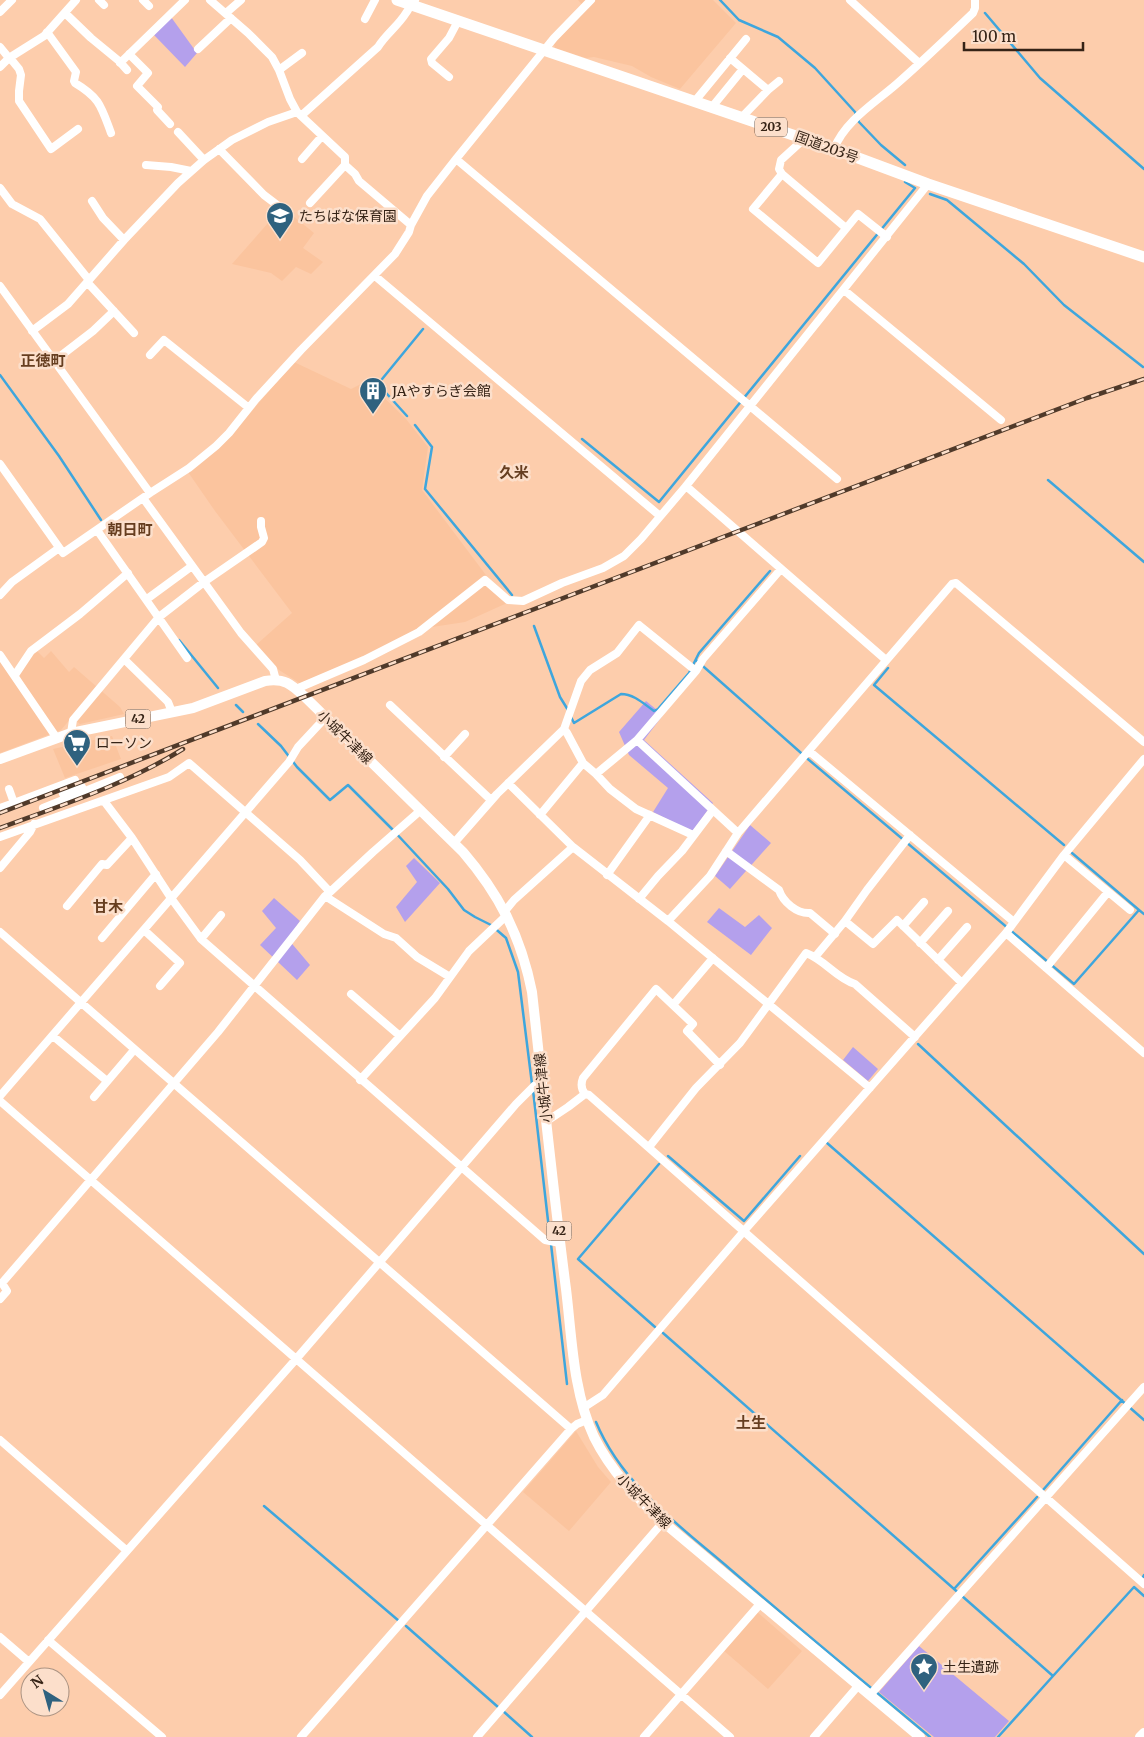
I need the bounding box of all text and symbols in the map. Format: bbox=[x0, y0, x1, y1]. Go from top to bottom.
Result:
scale bar bbox=[964, 20, 1083, 52]
text: 100 m bbox=[972, 27, 1016, 46]
road number: 203 bbox=[755, 118, 787, 136]
street label: 国道203号 bbox=[793, 127, 861, 167]
school or university icon: たちばな保育園 bbox=[265, 201, 295, 240]
place label: たちばな保育園 bbox=[299, 207, 397, 225]
district label: 正徳町 bbox=[20, 351, 66, 370]
building icon: JAやすらぎ会館 bbox=[358, 376, 388, 415]
place label: JAやすらぎ会館 bbox=[391, 382, 491, 400]
district label: 久米 bbox=[499, 463, 529, 482]
district label: 朝日町 bbox=[107, 520, 153, 539]
street label: 小城牛津線 bbox=[314, 706, 376, 768]
road number: 42 bbox=[126, 710, 150, 729]
supermarket icon: ローソン bbox=[62, 728, 92, 767]
place label: ローソン bbox=[96, 734, 152, 752]
district label: 甘木 bbox=[93, 897, 123, 916]
street label: 小城牛津線 bbox=[530, 1052, 556, 1124]
road number: 42 bbox=[546, 1222, 572, 1240]
district label: 土生 bbox=[736, 1413, 766, 1432]
street label: 小城牛津線 bbox=[613, 1470, 675, 1532]
place icon: 土生遺跡 bbox=[909, 1652, 939, 1691]
place label: 土生遺跡 bbox=[943, 1658, 999, 1676]
north arrow bbox=[20, 1667, 70, 1717]
text: N bbox=[27, 1671, 47, 1692]

